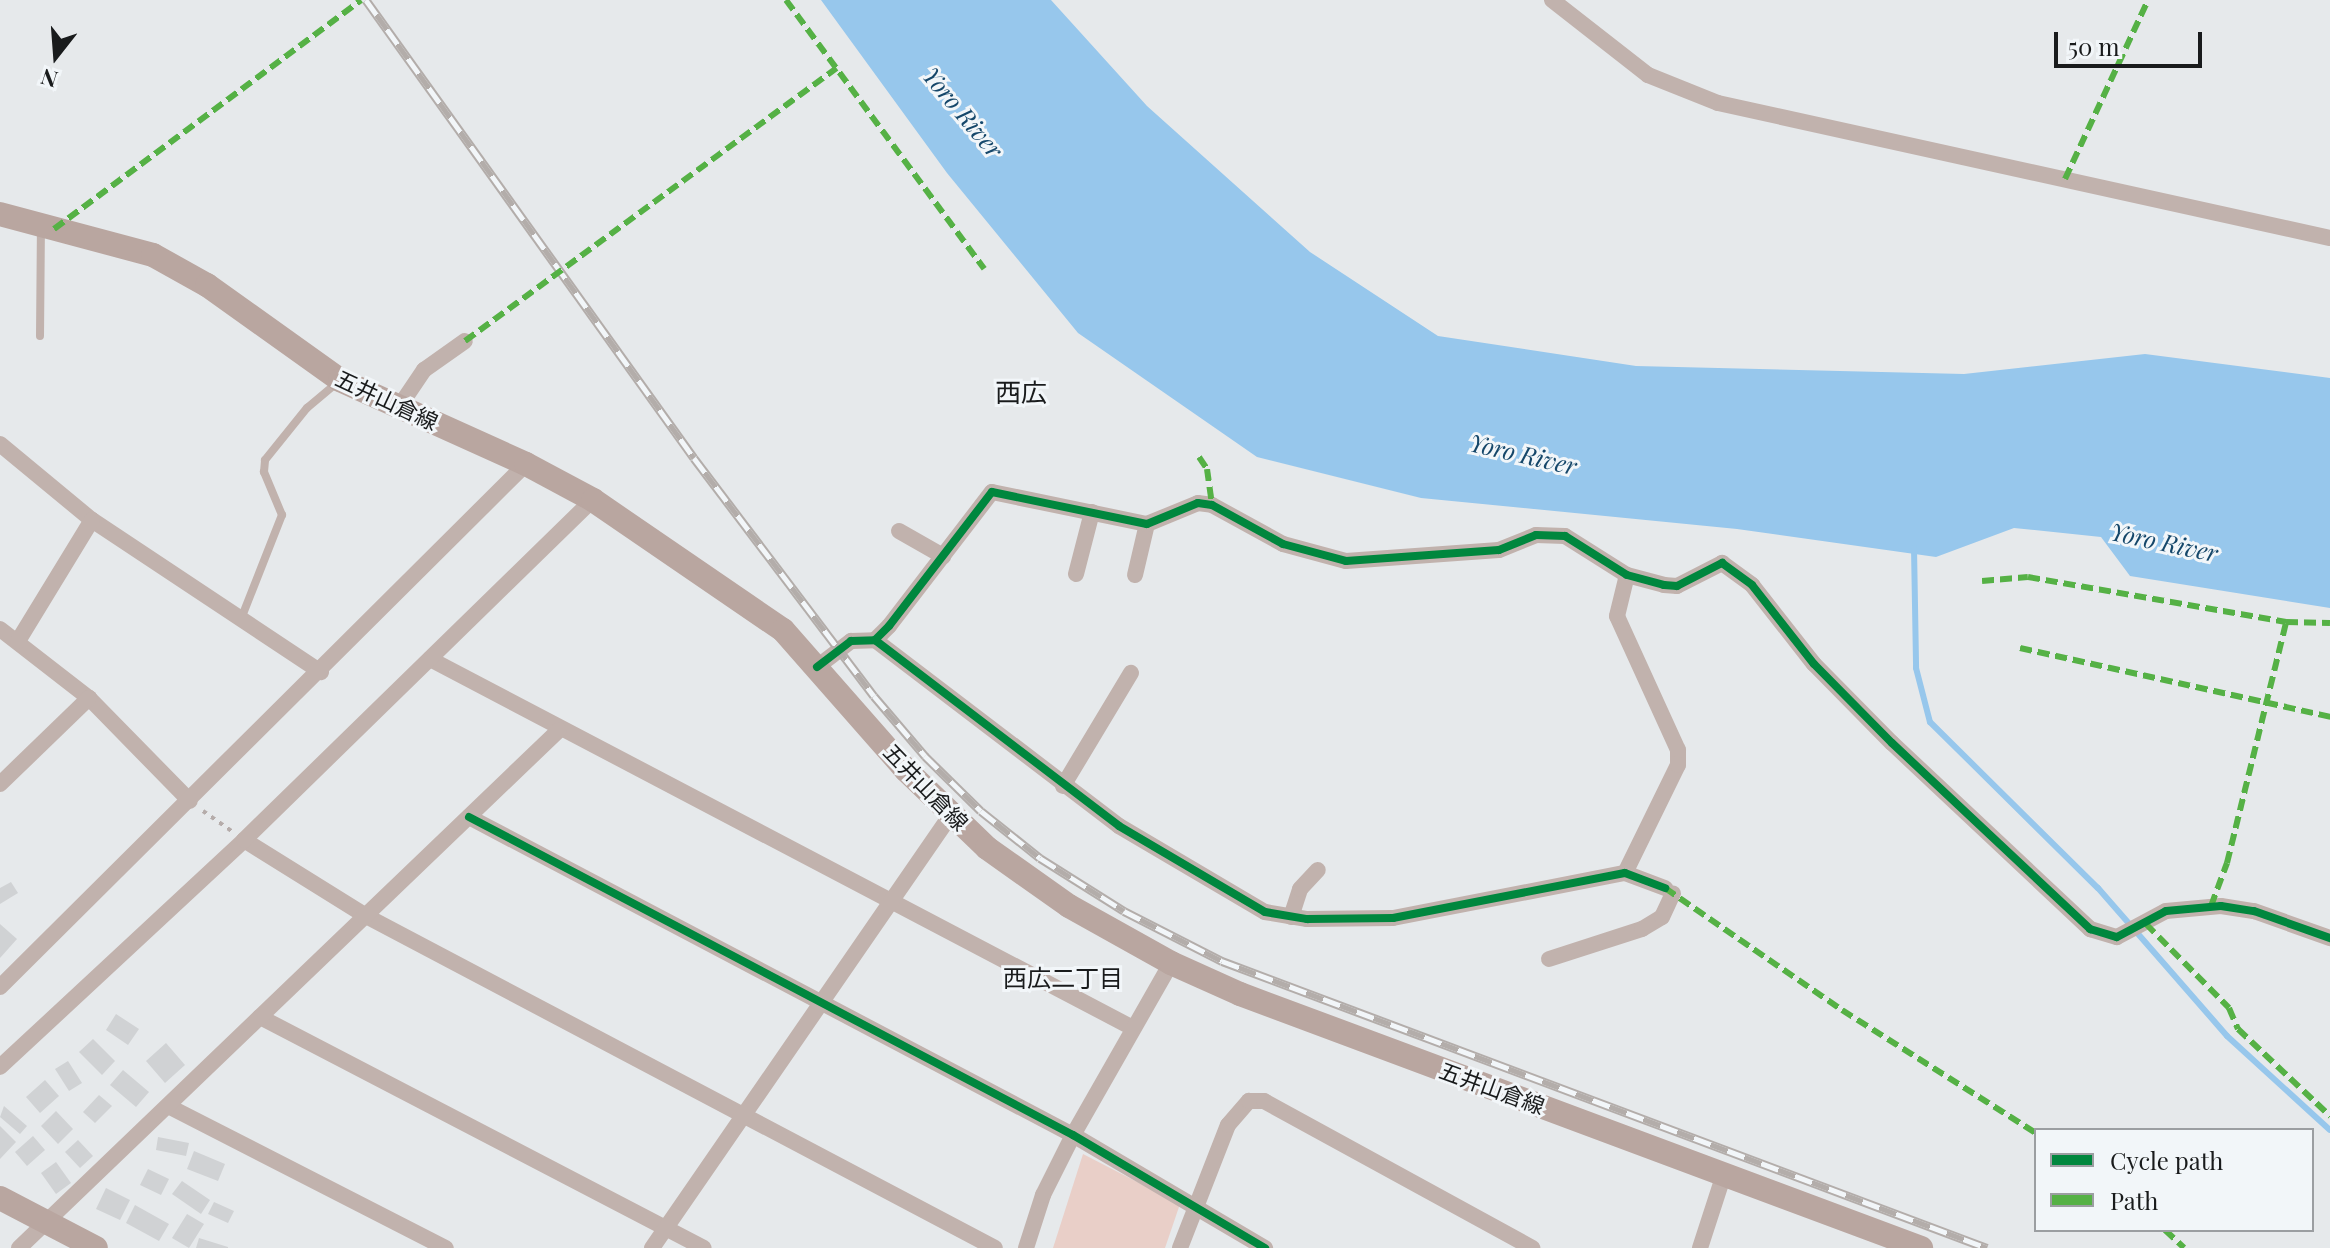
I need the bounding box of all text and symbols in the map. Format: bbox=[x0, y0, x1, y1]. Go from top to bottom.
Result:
north arrow bbox=[16, 16, 96, 96]
scale bar bbox=[2058, 16, 2206, 66]
text: 50 m bbox=[2068, 30, 2120, 62]
water label: Yoro River bbox=[917, 61, 1009, 163]
text: N bbox=[37, 62, 61, 96]
street label: 五井山倉線 bbox=[332, 365, 442, 435]
district label: 西広 bbox=[995, 376, 1047, 408]
water label: Yoro River bbox=[1467, 428, 1579, 480]
water label: Yoro River bbox=[2108, 517, 2220, 567]
street label: 五井山倉線 bbox=[878, 738, 974, 836]
district label: 西広二丁目 bbox=[1003, 964, 1123, 992]
street label: 五井山倉線 bbox=[1436, 1057, 1548, 1119]
legend bbox=[2034, 1128, 2314, 1232]
text: Cycle path bbox=[2110, 1144, 2223, 1176]
text: Path bbox=[2110, 1184, 2158, 1216]

